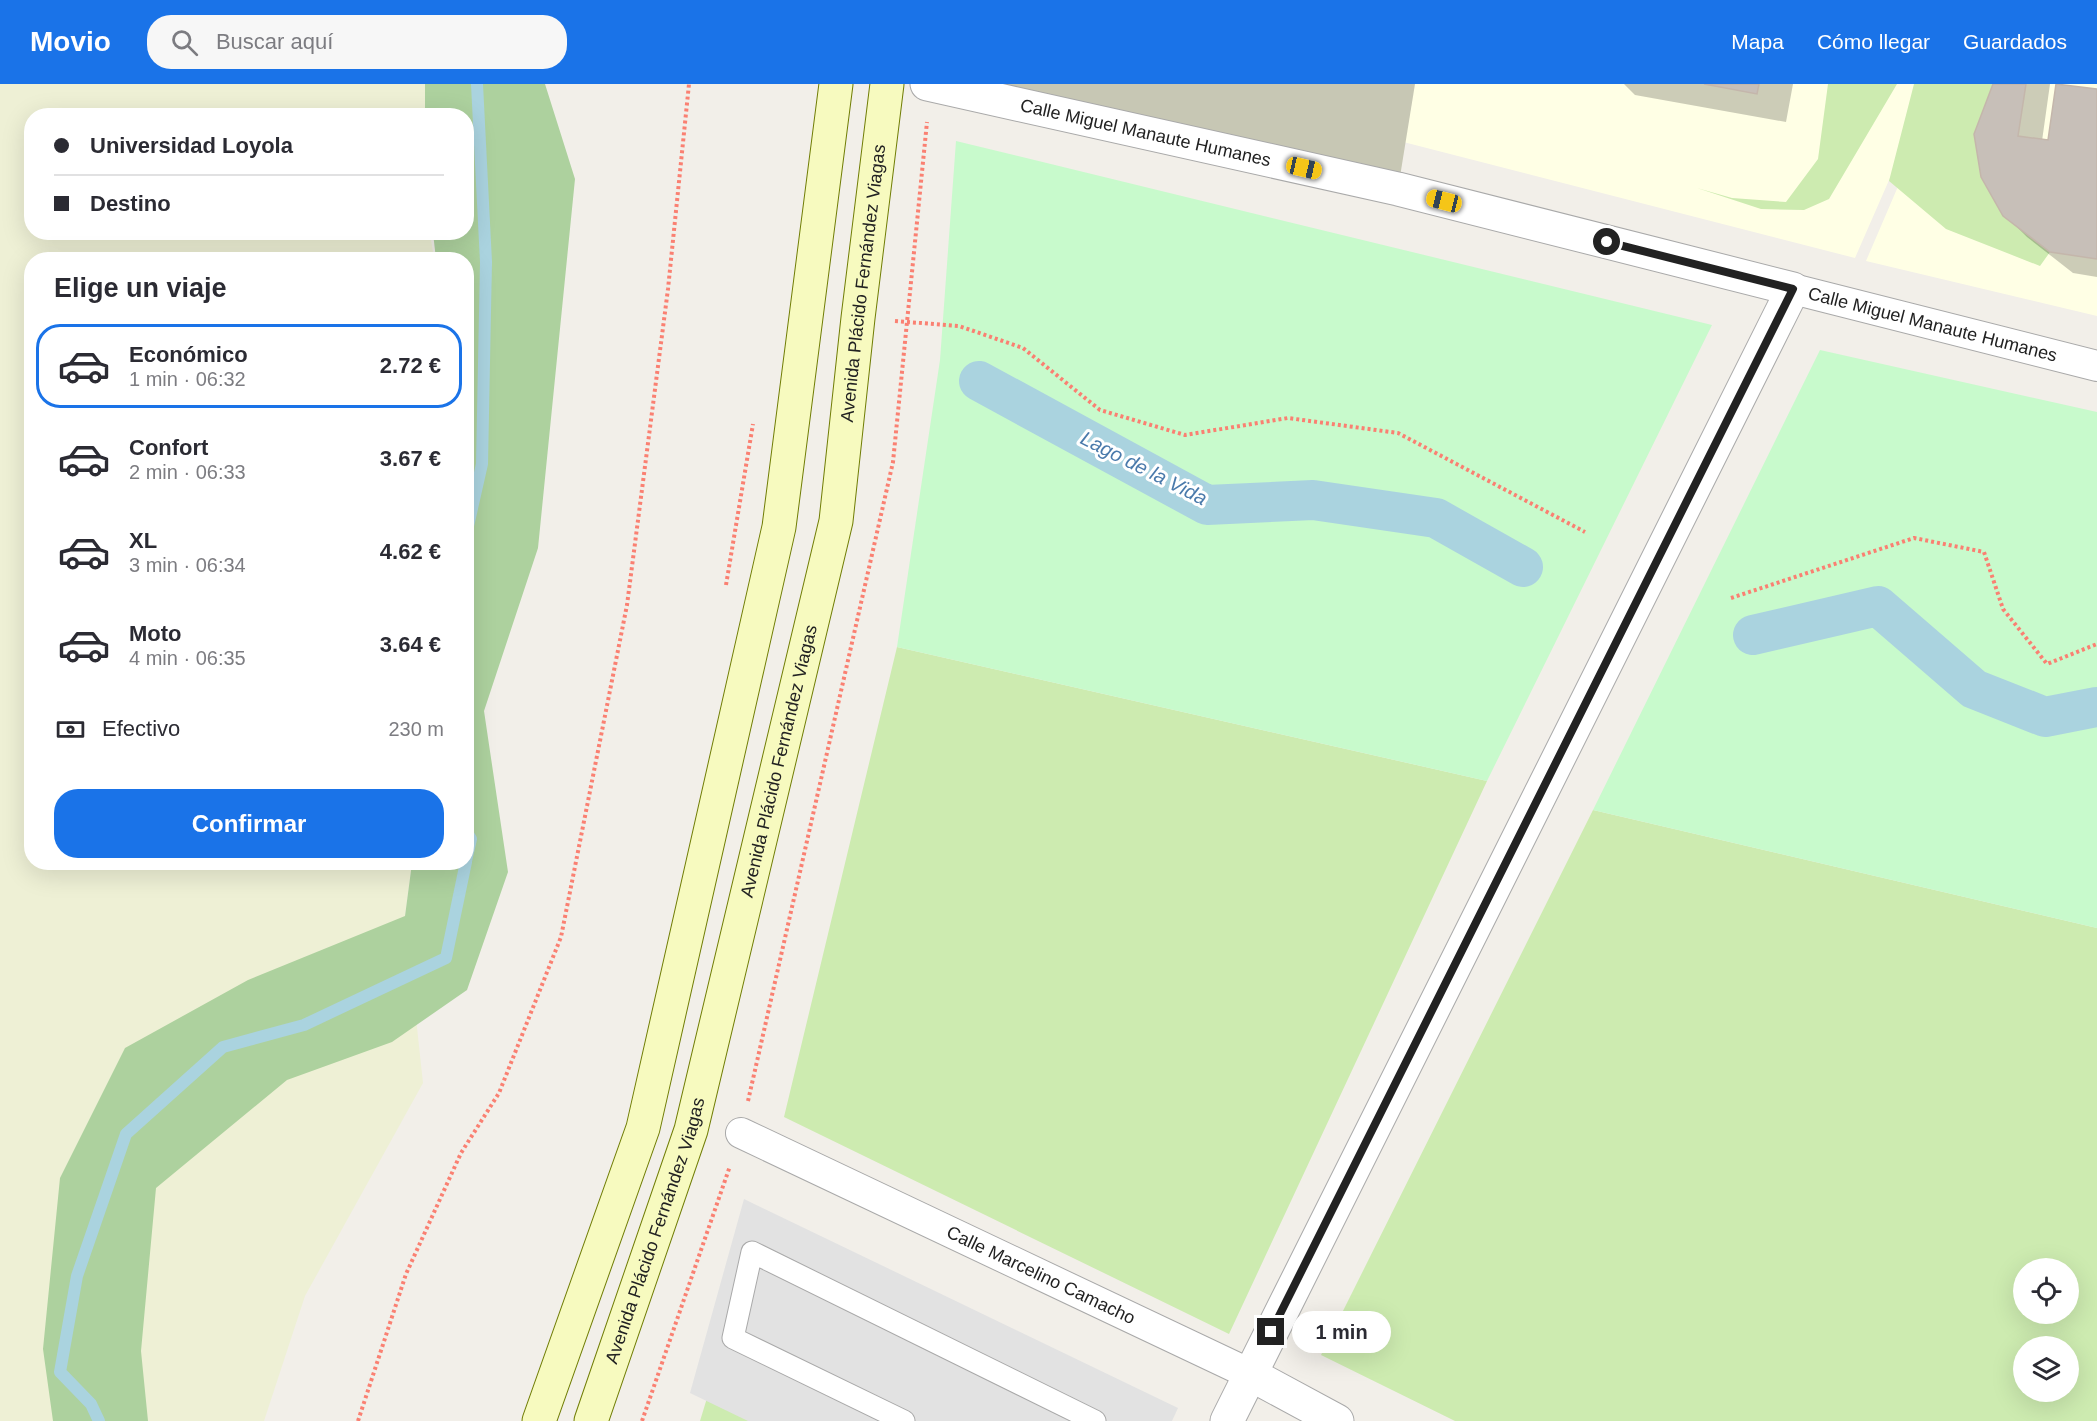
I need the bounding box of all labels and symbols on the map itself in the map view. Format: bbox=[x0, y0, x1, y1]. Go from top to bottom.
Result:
street label: Calle Miguel Manaute Humanes bbox=[1018, 95, 1273, 170]
street label: Avenida Plácido Fernández Viagas bbox=[837, 143, 889, 423]
car bbox=[1284, 155, 1324, 181]
car bbox=[1424, 188, 1464, 214]
route start bbox=[1593, 228, 1620, 255]
street label: Calle Miguel Manaute Humanes bbox=[1806, 283, 2059, 366]
water label: Lago de la Vida bbox=[1077, 427, 1211, 509]
street label: Avenida Plácido Fernández Viagas bbox=[737, 623, 821, 899]
street label: Avenida Plácido Fernández Viagas bbox=[601, 1095, 708, 1366]
street label: Calle Marcelino Camacho bbox=[944, 1222, 1139, 1328]
callout: 1 min bbox=[1292, 1311, 1391, 1353]
route end bbox=[1257, 1318, 1284, 1345]

